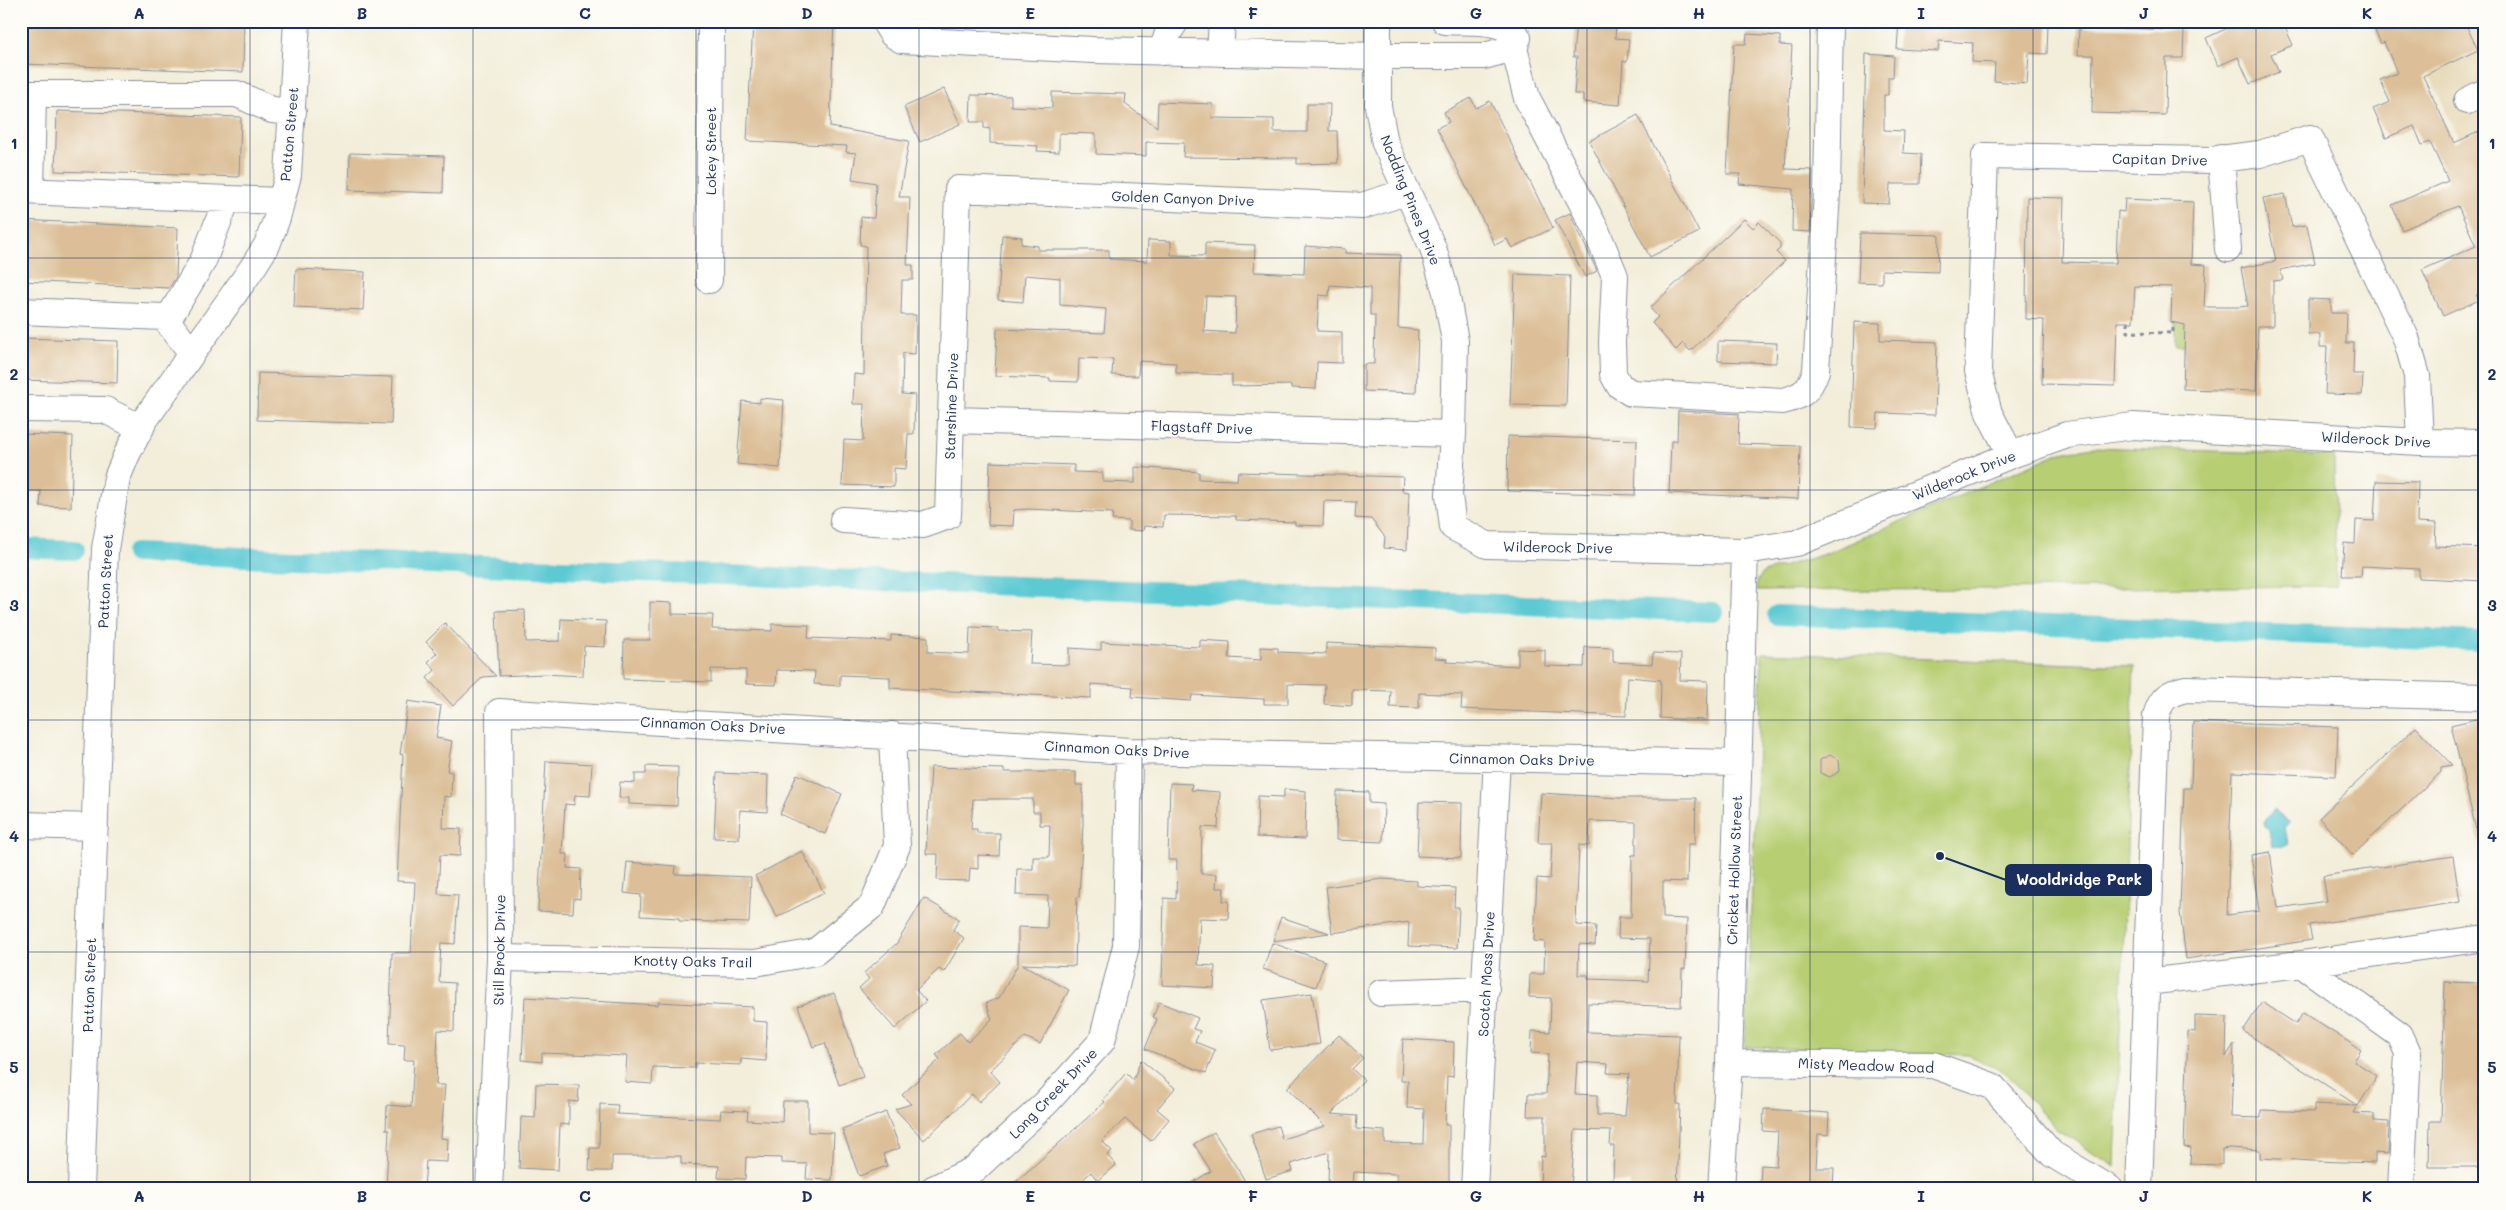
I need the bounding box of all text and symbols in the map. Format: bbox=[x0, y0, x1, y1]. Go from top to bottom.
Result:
text: A bbox=[133, 2, 145, 23]
text: B bbox=[357, 2, 367, 23]
text: C bbox=[579, 2, 591, 23]
text: D bbox=[801, 2, 813, 23]
text: E bbox=[1025, 2, 1035, 23]
text: F bbox=[1248, 2, 1258, 23]
text: G bbox=[1470, 2, 1482, 23]
text: H bbox=[1693, 2, 1705, 23]
text: I bbox=[1917, 2, 1925, 23]
text: J bbox=[2139, 2, 2149, 23]
text: K bbox=[2362, 2, 2372, 23]
street label: Patton Street bbox=[275, 86, 303, 182]
street label: Lokey Street bbox=[701, 107, 720, 195]
text: 1 bbox=[10, 132, 18, 153]
street label: Nodding Pines Drive bbox=[1376, 132, 1446, 268]
text: 1 bbox=[2488, 132, 2496, 153]
street label: Capitan Drive bbox=[2112, 149, 2208, 169]
street label: Golden Canyon Drive bbox=[1111, 186, 1255, 210]
street label: Starshine Drive bbox=[940, 352, 962, 460]
text: 2 bbox=[10, 363, 19, 384]
text: 2 bbox=[2488, 363, 2497, 384]
street label: Flagstaff Drive bbox=[1151, 416, 1253, 438]
street label: Wilderock Drive bbox=[2321, 427, 2431, 451]
street label: Wilderock Drive bbox=[1909, 446, 2019, 504]
street label: Patton Street bbox=[93, 533, 117, 629]
street label: Wilderock Drive bbox=[1503, 537, 1613, 557]
text: 3 bbox=[9, 594, 19, 615]
text: 3 bbox=[2487, 594, 2497, 615]
street label: Cinnamon Oaks Drive bbox=[640, 712, 786, 738]
street label: Cinnamon Oaks Drive bbox=[1044, 736, 1190, 762]
street label: Cinnamon Oaks Drive bbox=[1449, 748, 1595, 770]
street label: Cricket Hollow Street bbox=[1722, 795, 1746, 945]
text: 4 bbox=[9, 825, 19, 846]
text: 4 bbox=[2487, 825, 2497, 846]
callout: Wooldridge Park bbox=[2006, 865, 2151, 895]
text: Wooldridge Park bbox=[2016, 869, 2142, 889]
street label: Still Brook Drive bbox=[489, 894, 509, 1006]
street label: Scotch Moss Drive bbox=[1473, 911, 1499, 1037]
street label: Patton Street bbox=[78, 937, 100, 1033]
street label: Knotty Oaks Trail bbox=[634, 950, 752, 972]
street label: Long Creek Drive bbox=[1005, 1043, 1101, 1143]
street label: Misty Meadow Road bbox=[1798, 1053, 1934, 1077]
text: 5 bbox=[9, 1056, 19, 1077]
text: 5 bbox=[2487, 1056, 2497, 1077]
text: A bbox=[133, 1185, 145, 1206]
text: B bbox=[357, 1185, 367, 1206]
text: C bbox=[579, 1185, 591, 1206]
text: D bbox=[801, 1185, 813, 1206]
text: E bbox=[1025, 1185, 1035, 1206]
text: F bbox=[1248, 1185, 1258, 1206]
text: G bbox=[1470, 1185, 1482, 1206]
text: H bbox=[1693, 1185, 1705, 1206]
text: I bbox=[1917, 1185, 1925, 1206]
text: J bbox=[2139, 1185, 2149, 1206]
text: K bbox=[2362, 1185, 2372, 1206]

